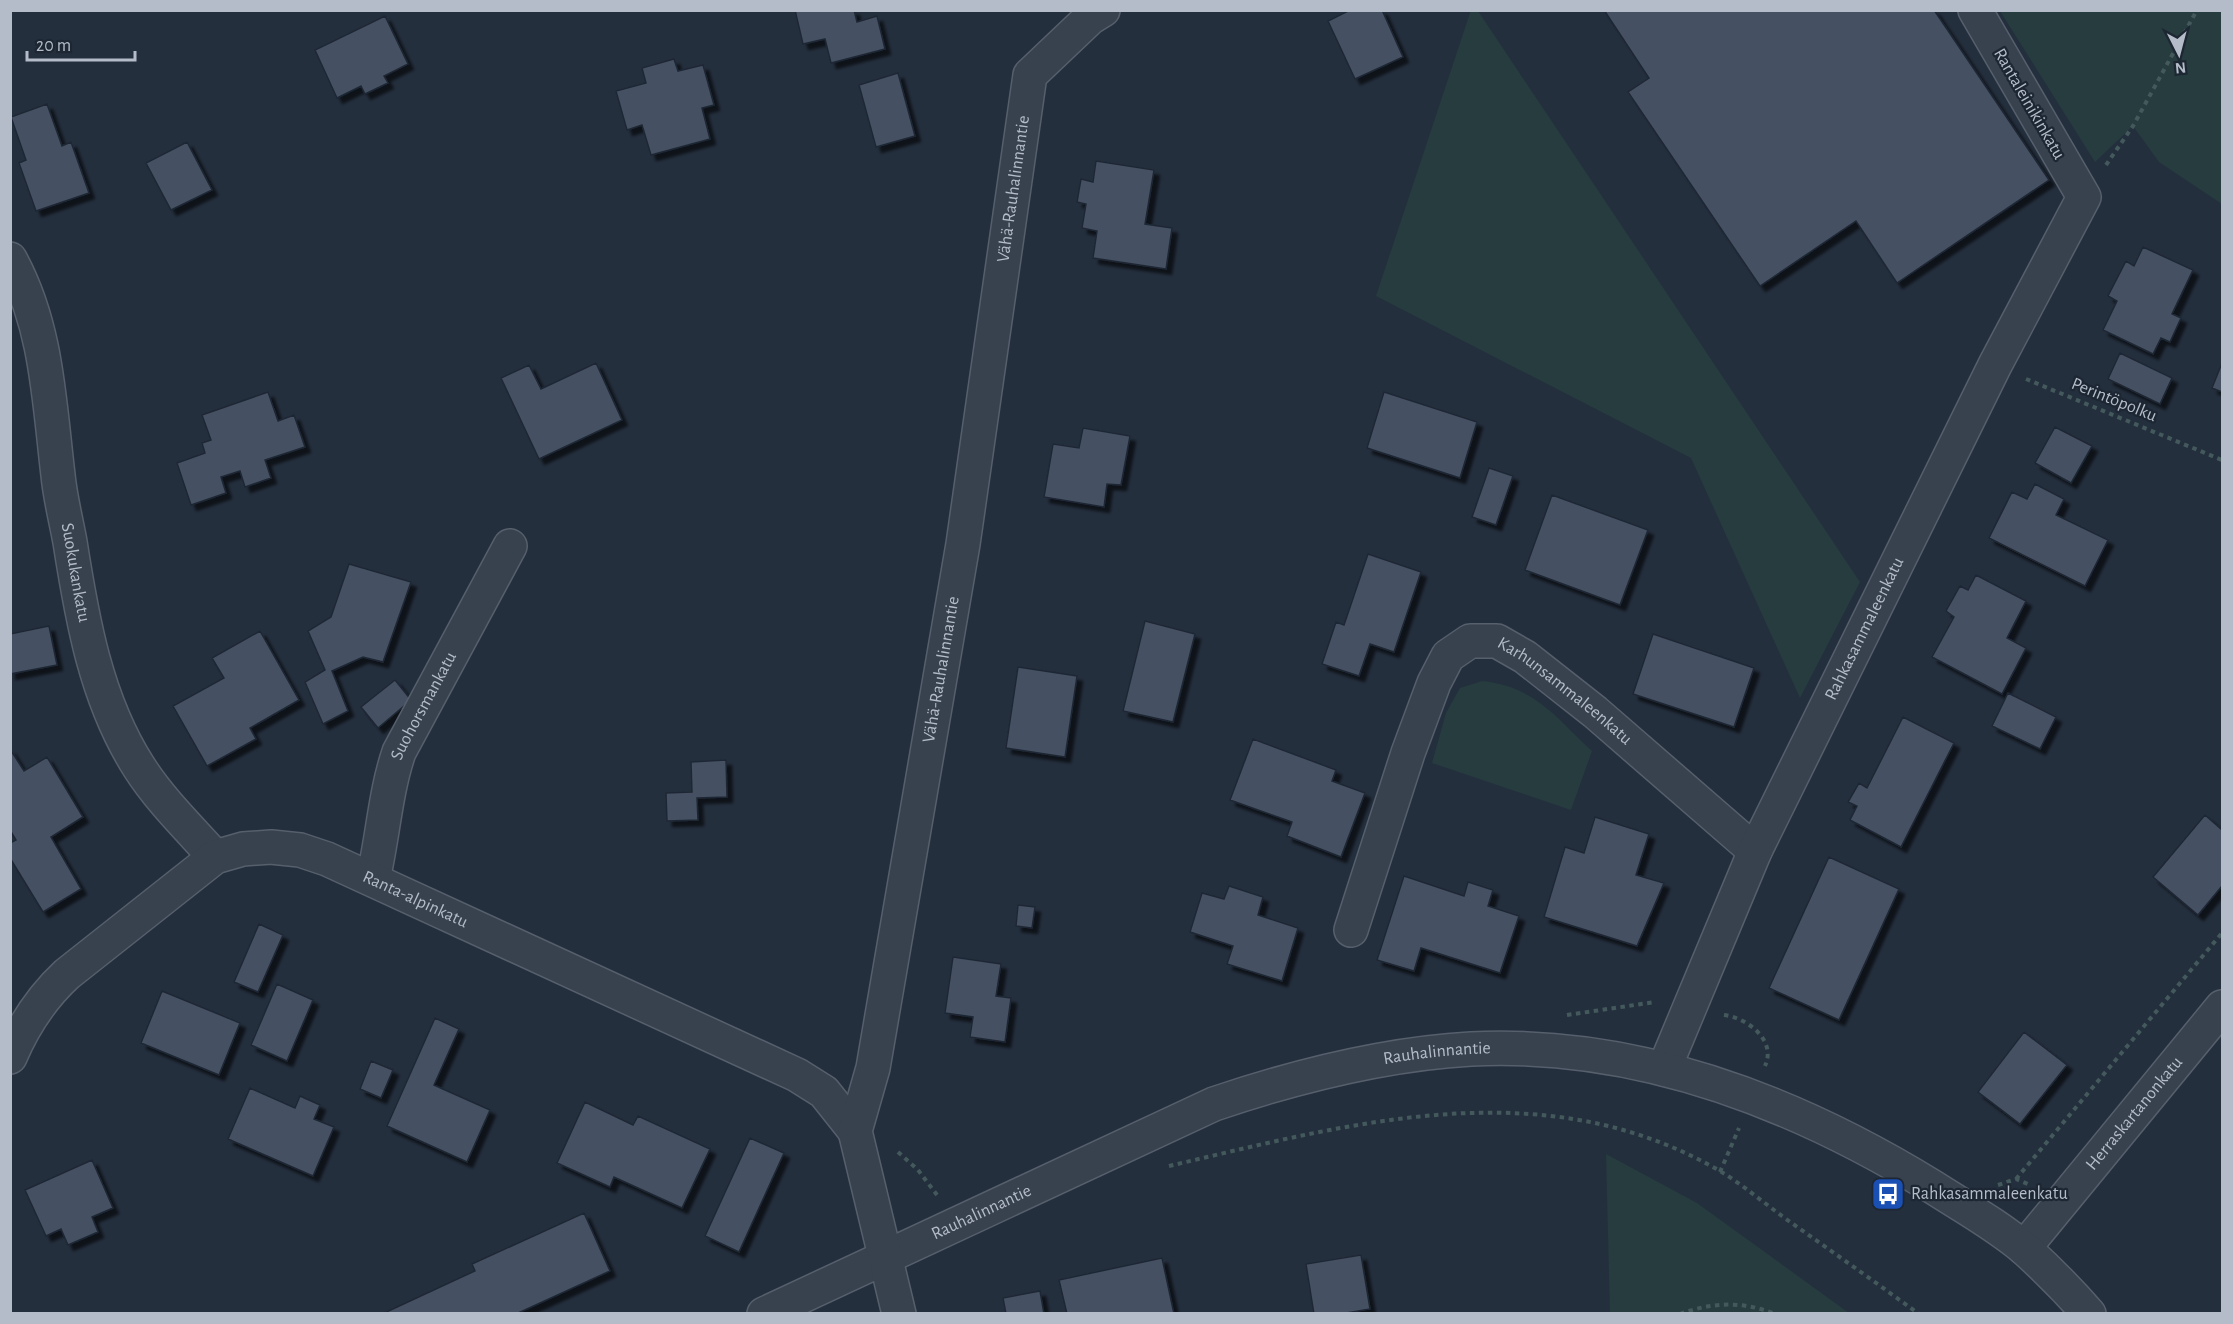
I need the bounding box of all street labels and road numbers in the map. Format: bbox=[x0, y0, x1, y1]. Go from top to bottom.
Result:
street label: Rantaleinikinkatu bbox=[1990, 45, 2068, 163]
street label: Vähä-Rauhalinnantie bbox=[994, 114, 1033, 264]
street label: Perintöpolku bbox=[2069, 375, 2159, 425]
street label: Suokukankatu bbox=[57, 522, 93, 624]
street label: Rahkasammaleenkatu bbox=[1822, 555, 1907, 703]
street label: Vähä-Rauhalinnantie bbox=[920, 595, 963, 744]
street label: Karhunsammaleenkatu bbox=[1494, 634, 1635, 749]
street label: Suohorsmankatu bbox=[388, 649, 460, 762]
street label: Ranta-alpinkatu bbox=[360, 868, 470, 931]
street label: Rauhalinnantie bbox=[1382, 1039, 1491, 1068]
street label: Herraskartanonkatu bbox=[2083, 1053, 2186, 1174]
street label: Rauhalinnantie bbox=[929, 1182, 1034, 1243]

